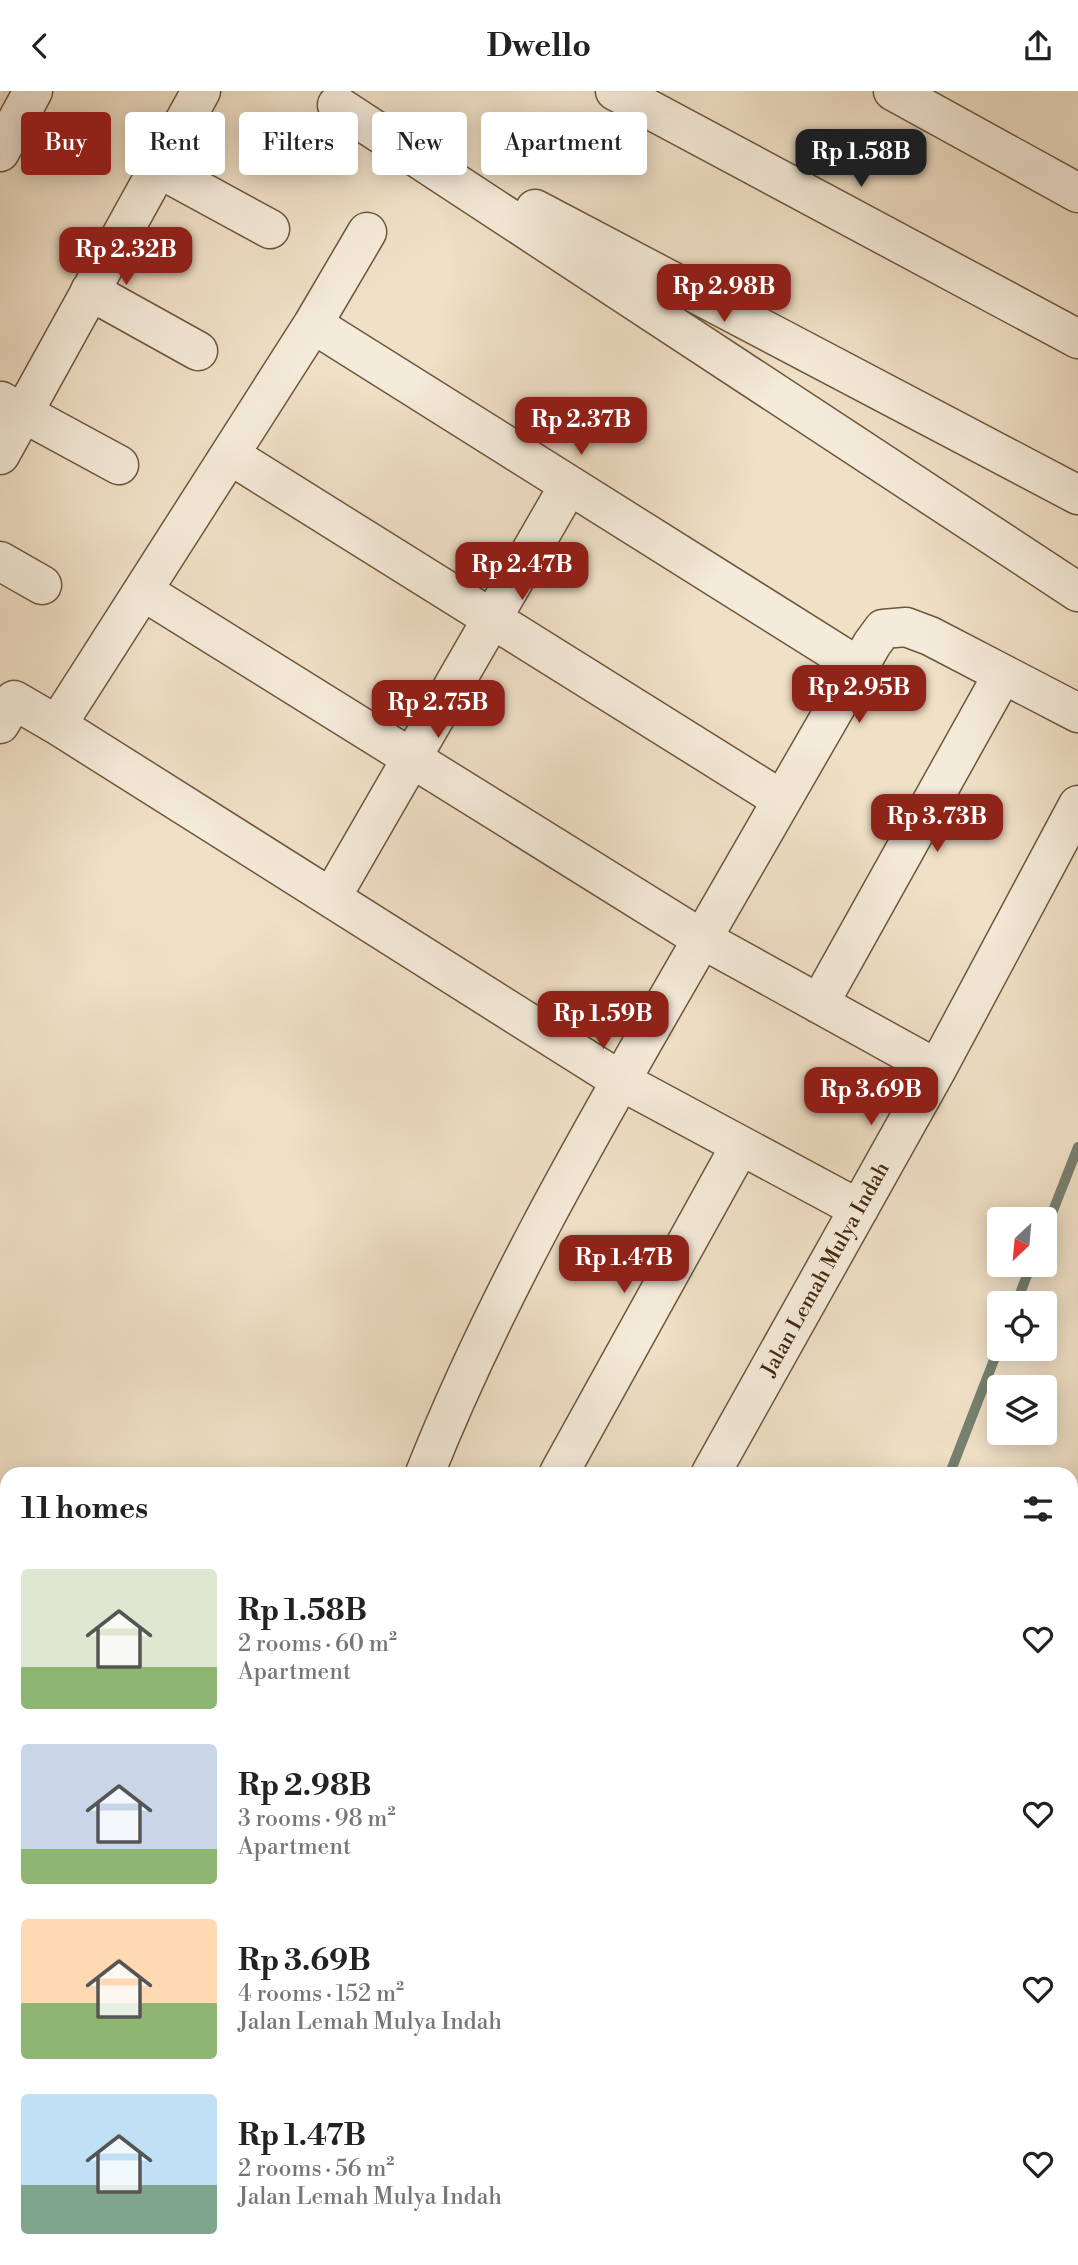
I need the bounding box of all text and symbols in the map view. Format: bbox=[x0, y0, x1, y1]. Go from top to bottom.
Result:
text: Dwello bbox=[487, 26, 591, 66]
icon: back bbox=[21, 27, 59, 65]
icon: share bbox=[1019, 27, 1057, 65]
chip: Buy bbox=[21, 112, 111, 175]
chip: Rent bbox=[125, 112, 225, 175]
chip: Filters bbox=[239, 112, 358, 175]
chip: New bbox=[372, 112, 467, 175]
chip: Apartment bbox=[481, 112, 647, 175]
pin: Rp 1.58B bbox=[789, 129, 933, 189]
text: Rp 1.58B bbox=[811, 138, 911, 166]
pin: Rp 2.32B bbox=[54, 227, 198, 287]
text: Rp 2.32B bbox=[75, 236, 177, 264]
pin: Rp 2.98B bbox=[652, 265, 796, 324]
text: Rp 2.98B bbox=[673, 273, 775, 301]
pin: Rp 2.37B bbox=[509, 397, 653, 457]
text: Rp 2.37B bbox=[531, 406, 631, 434]
pin: Rp 2.47B bbox=[450, 543, 594, 602]
text: Rp 2.47B bbox=[471, 551, 573, 579]
pin: Rp 2.95B bbox=[787, 665, 931, 725]
text: Rp 2.95B bbox=[808, 674, 910, 702]
pin: Rp 2.75B bbox=[366, 681, 510, 740]
text: Rp 2.75B bbox=[388, 689, 488, 717]
pin: Rp 3.73B bbox=[865, 795, 1009, 854]
text: Rp 3.73B bbox=[887, 803, 987, 831]
pin: Rp 1.59B bbox=[531, 991, 675, 1051]
text: Rp 1.59B bbox=[554, 1000, 652, 1028]
pin: Rp 3.69B bbox=[799, 1067, 943, 1127]
text: Rp 3.69B bbox=[820, 1076, 922, 1104]
street label: Jalan Lemah Mulya Indah bbox=[756, 1157, 896, 1382]
north arrow bbox=[987, 1207, 1057, 1277]
map controls bbox=[987, 1207, 1057, 1445]
pin: Rp 1.47B bbox=[552, 1235, 696, 1295]
text: Rp 1.47B bbox=[575, 1244, 673, 1272]
button: locate bbox=[987, 1291, 1057, 1361]
button: layers bbox=[987, 1375, 1057, 1445]
text: 11 homes bbox=[21, 1490, 148, 1528]
icon: filters bbox=[1019, 1490, 1057, 1528]
text: Rp 1.58B bbox=[238, 1592, 367, 1630]
icon: home bbox=[77, 1597, 161, 1681]
icon: heart bbox=[1019, 1620, 1057, 1658]
text: 2 rooms · 60 m² bbox=[238, 1630, 397, 1658]
text: Apartment bbox=[238, 1658, 351, 1686]
text: Rp 2.98B bbox=[238, 1767, 372, 1805]
icon: home bbox=[77, 1772, 161, 1856]
icon: heart bbox=[1019, 1795, 1057, 1833]
text: 3 rooms · 98 m² bbox=[238, 1805, 395, 1833]
text: Apartment bbox=[238, 1833, 351, 1861]
text: Rp 3.69B bbox=[238, 1942, 371, 1980]
icon: home bbox=[77, 1947, 161, 2031]
icon: heart bbox=[1019, 1970, 1057, 2008]
text: 4 rooms · 152 m² bbox=[238, 1980, 404, 2008]
text: Jalan Lemah Mulya Indah bbox=[238, 2008, 502, 2036]
text: Rp 1.47B bbox=[238, 2117, 366, 2155]
icon: home bbox=[77, 2122, 161, 2206]
icon: heart bbox=[1019, 2145, 1057, 2183]
text: 2 rooms · 56 m² bbox=[238, 2155, 394, 2183]
text: Jalan Lemah Mulya Indah bbox=[238, 2183, 502, 2211]

